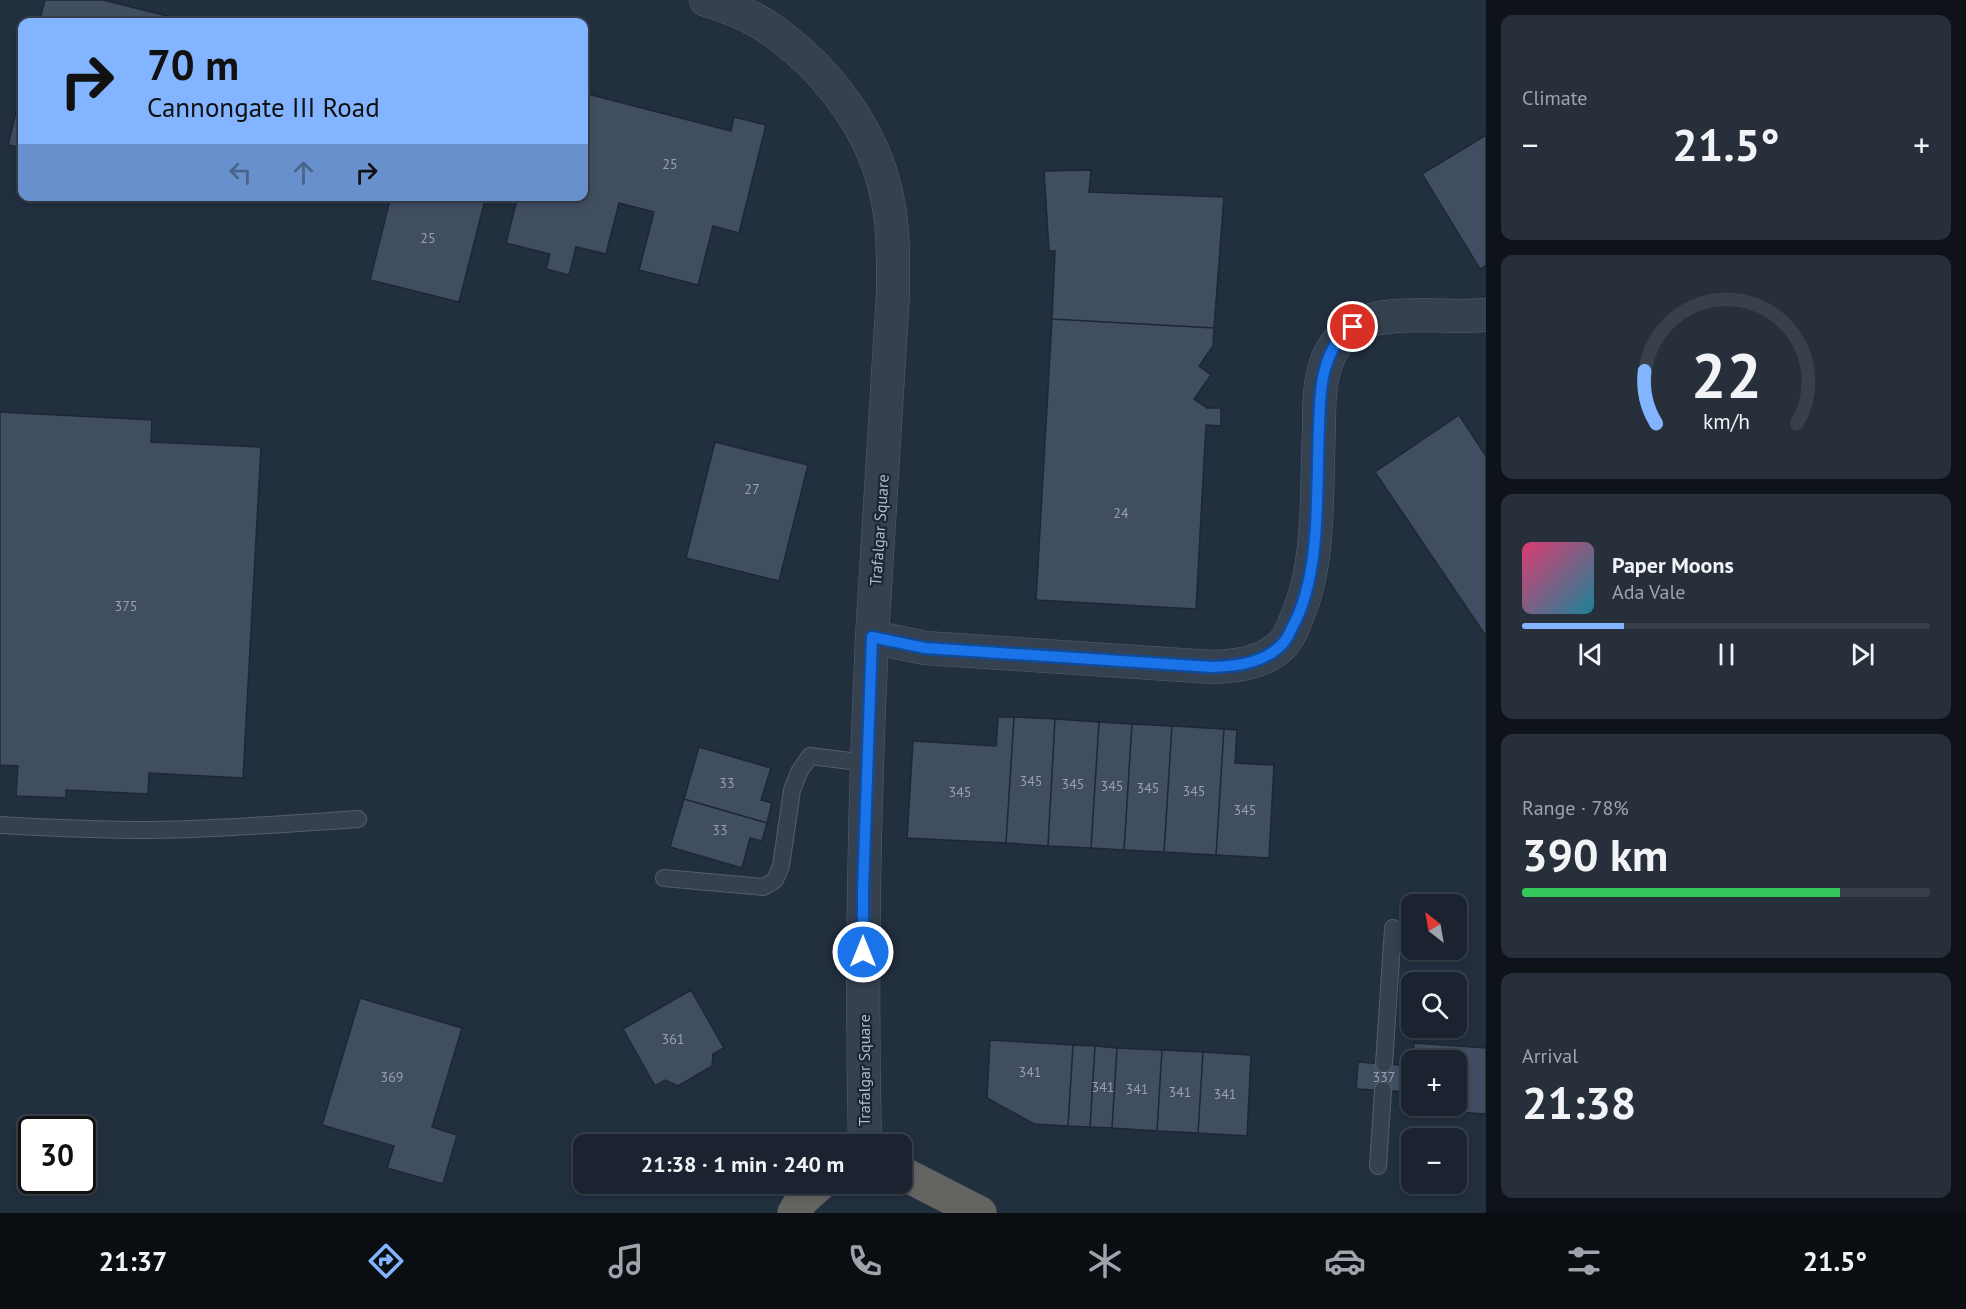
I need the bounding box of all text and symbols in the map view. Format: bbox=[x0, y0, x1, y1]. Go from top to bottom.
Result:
text: 70 m bbox=[147, 37, 239, 92]
icon: right bbox=[48, 42, 126, 120]
text: Climate bbox=[1522, 85, 1588, 111]
text: Cannongate III Road bbox=[147, 90, 380, 124]
text: 21.5° bbox=[1672, 115, 1780, 173]
text: − bbox=[1522, 123, 1539, 166]
text: + bbox=[1913, 123, 1930, 166]
house number: 25 bbox=[662, 155, 678, 173]
icon: left bbox=[224, 156, 257, 189]
icon: ahead bbox=[287, 156, 320, 189]
icon: right bbox=[350, 156, 383, 189]
house number: 25 bbox=[420, 229, 436, 247]
pin bbox=[1327, 301, 1378, 352]
icon: arrive bbox=[1336, 310, 1369, 343]
text: 22 bbox=[1691, 334, 1761, 415]
text: km/h bbox=[1702, 407, 1749, 435]
street label: Trafalgar Square bbox=[865, 474, 893, 586]
house number: 27 bbox=[744, 480, 760, 498]
house number: 24 bbox=[1113, 504, 1129, 522]
text: Paper Moons bbox=[1612, 551, 1734, 579]
text: Ada Vale bbox=[1612, 579, 1685, 605]
house number: 375 bbox=[115, 597, 137, 615]
icon: previous bbox=[1574, 638, 1607, 671]
icon: pause bbox=[1710, 638, 1743, 671]
icon: next bbox=[1846, 638, 1879, 671]
house number: 345 bbox=[1020, 772, 1042, 790]
house number: 33 bbox=[719, 774, 735, 792]
house number: 345 bbox=[1062, 775, 1084, 793]
house number: 345 bbox=[1101, 777, 1123, 795]
house number: 345 bbox=[1137, 779, 1159, 797]
house number: 345 bbox=[1183, 782, 1205, 800]
house number: 345 bbox=[949, 783, 971, 801]
text: Range · 78% bbox=[1522, 795, 1629, 821]
house number: 345 bbox=[1234, 801, 1256, 819]
house number: 33 bbox=[712, 821, 728, 839]
text: 390 km bbox=[1522, 825, 1668, 883]
north arrow bbox=[1401, 894, 1467, 960]
map controls bbox=[1401, 894, 1467, 1194]
position arrow bbox=[831, 920, 895, 984]
button: search bbox=[1401, 972, 1467, 1038]
street label: Trafalgar Square bbox=[854, 1014, 874, 1126]
house number: 361 bbox=[662, 1030, 684, 1048]
text: Arrival bbox=[1522, 1043, 1578, 1069]
button: + bbox=[1401, 1050, 1467, 1116]
house number: 341 bbox=[1019, 1063, 1041, 1081]
house number: 369 bbox=[381, 1068, 403, 1086]
house number: 337 bbox=[1373, 1068, 1395, 1086]
text: 21:38 bbox=[1522, 1073, 1636, 1131]
house number: 341 bbox=[1092, 1078, 1114, 1096]
house number: 341 bbox=[1126, 1080, 1148, 1098]
house number: 341 bbox=[1169, 1083, 1191, 1101]
house number: 341 bbox=[1214, 1085, 1236, 1103]
speed limit sign: 30 bbox=[18, 1116, 96, 1194]
button: − bbox=[1401, 1128, 1467, 1194]
text: 21:38 · 1 min · 240 m bbox=[641, 1150, 844, 1178]
icon: directions bbox=[365, 1240, 407, 1282]
icon: music bbox=[605, 1240, 647, 1282]
icon: phone bbox=[844, 1240, 886, 1282]
icon: climate bbox=[1084, 1240, 1126, 1282]
icon: car bbox=[1324, 1240, 1366, 1282]
icon: filters bbox=[1563, 1240, 1605, 1282]
text: 21:37 bbox=[99, 1244, 167, 1278]
text: 21.5° bbox=[1803, 1244, 1867, 1278]

